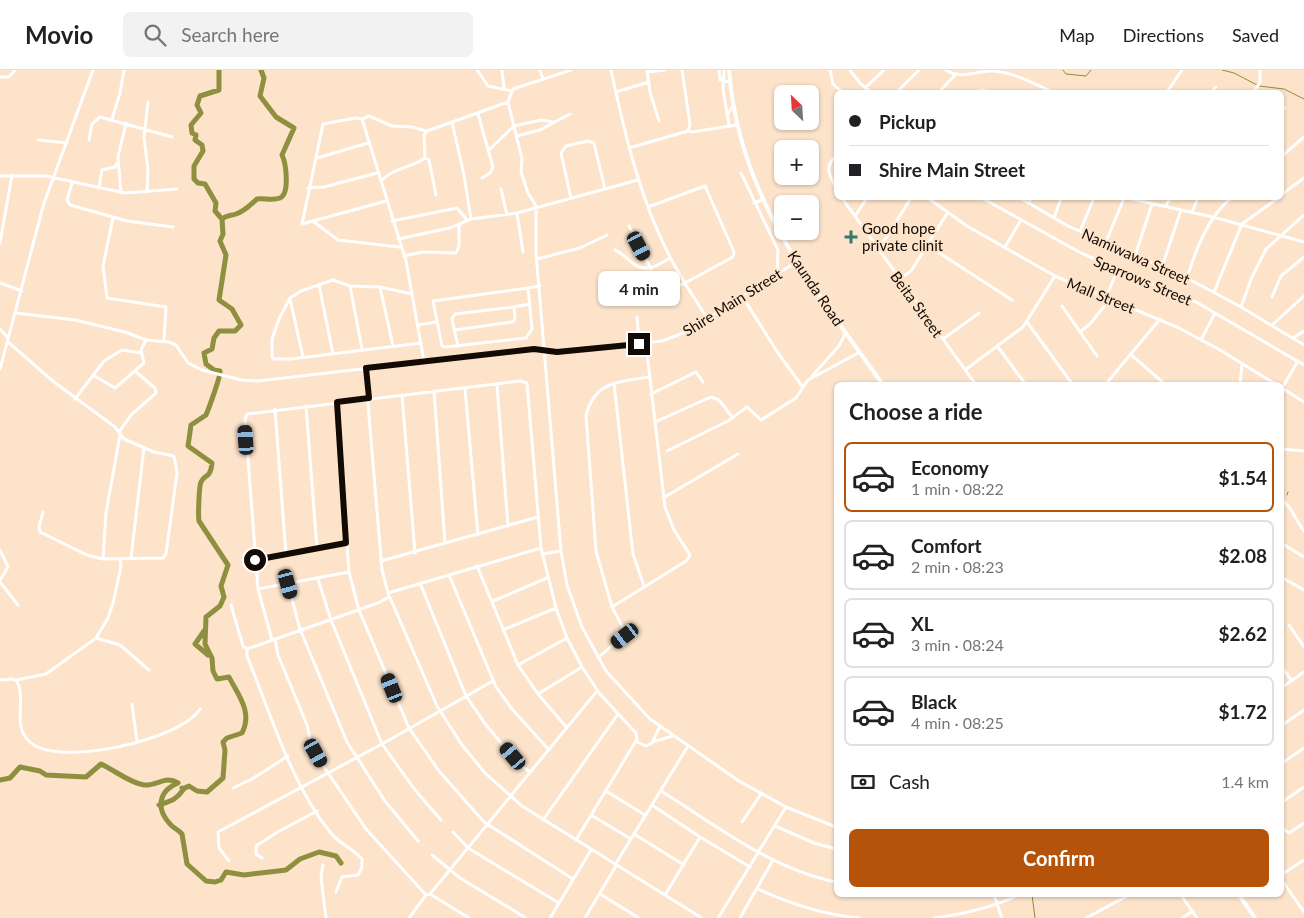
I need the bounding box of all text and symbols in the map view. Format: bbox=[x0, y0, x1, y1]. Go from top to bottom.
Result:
search box bbox=[123, 12, 473, 57]
text: Movio bbox=[25, 20, 93, 49]
icon: search bbox=[141, 21, 169, 49]
text: Search here bbox=[181, 23, 279, 46]
text: Map bbox=[1059, 24, 1095, 46]
text: Directions bbox=[1123, 24, 1204, 46]
text: Saved bbox=[1232, 24, 1279, 46]
north arrow bbox=[774, 85, 819, 130]
map controls bbox=[774, 85, 819, 240]
text: Pickup bbox=[879, 110, 936, 133]
button: + bbox=[774, 140, 819, 185]
text: Shire Main Street bbox=[879, 158, 1025, 181]
button: − bbox=[774, 195, 819, 240]
place label: Good hope private clinit bbox=[862, 219, 944, 254]
street label: Namiwawa Street bbox=[1079, 224, 1193, 288]
car bbox=[625, 229, 652, 263]
marker: Good hope private clinit bbox=[844, 230, 858, 244]
street label: Kaunda Road bbox=[784, 247, 848, 329]
street label: Sparrows Street bbox=[1091, 251, 1195, 309]
street label: Shire Main Street bbox=[679, 264, 785, 340]
street label: Beita Street bbox=[887, 267, 947, 341]
callout: 4 min bbox=[598, 272, 680, 306]
street label: Mall Street bbox=[1064, 273, 1138, 317]
text: 4 min bbox=[619, 279, 659, 298]
route end bbox=[628, 333, 650, 355]
text: Choose a ride bbox=[849, 398, 983, 425]
car bbox=[237, 425, 254, 455]
icon: car bbox=[851, 455, 896, 500]
text: Economy bbox=[911, 456, 989, 479]
text: $1.54 bbox=[1218, 466, 1267, 489]
text: 1 min · 08:22 bbox=[911, 479, 1004, 498]
icon: car bbox=[851, 533, 896, 578]
text: Comfort bbox=[911, 534, 982, 557]
text: $2.08 bbox=[1218, 544, 1267, 567]
route start bbox=[244, 549, 266, 571]
text: 2 min · 08:23 bbox=[911, 557, 1004, 576]
car bbox=[276, 568, 299, 600]
icon: car bbox=[851, 611, 896, 656]
text: XL bbox=[911, 612, 934, 635]
car bbox=[608, 621, 641, 651]
text: $2.62 bbox=[1218, 622, 1267, 645]
text: 3 min · 08:24 bbox=[911, 635, 1004, 654]
car bbox=[379, 671, 404, 705]
icon: car bbox=[851, 689, 896, 734]
text: Black bbox=[911, 690, 957, 713]
text: $1.72 bbox=[1218, 700, 1267, 723]
text: 4 min · 08:25 bbox=[911, 713, 1004, 732]
car bbox=[302, 736, 329, 770]
car bbox=[497, 740, 528, 772]
icon: cash bbox=[849, 768, 877, 796]
text: Cash bbox=[889, 770, 930, 793]
text: 1.4 km bbox=[1221, 772, 1269, 791]
button: Confirm bbox=[849, 829, 1269, 887]

